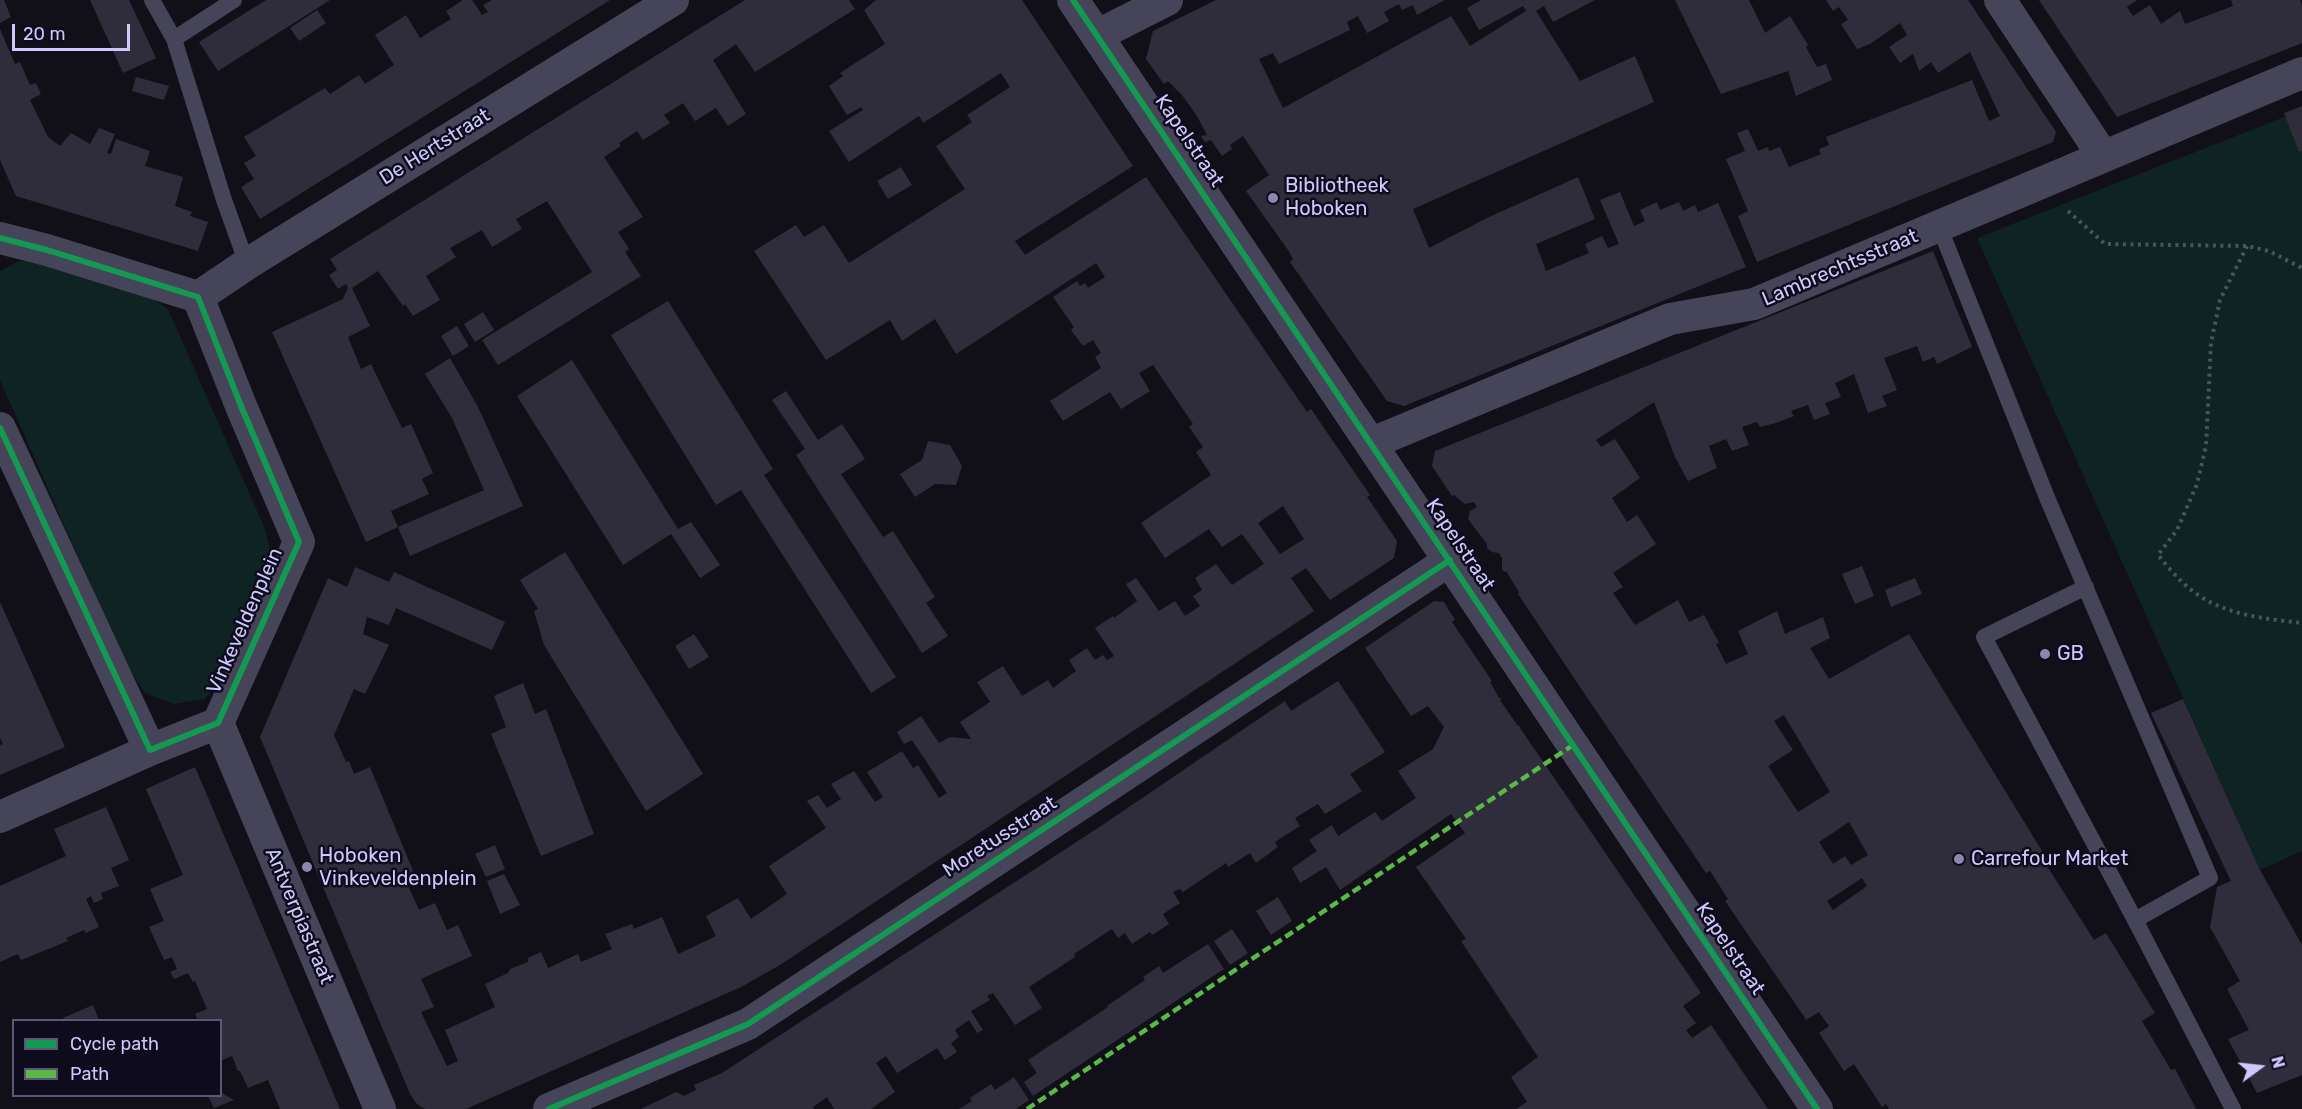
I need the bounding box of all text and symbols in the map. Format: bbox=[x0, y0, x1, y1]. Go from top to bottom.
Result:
scale bar bbox=[15, 12, 134, 50]
text: 20 m bbox=[23, 23, 65, 45]
street label: Kapelstraat bbox=[1149, 90, 1229, 192]
street label: De Hertstraat bbox=[375, 103, 495, 191]
place label: Bibliotheek Hoboken bbox=[1285, 174, 1389, 221]
marker: Bibliotheek Hoboken bbox=[1266, 191, 1280, 205]
street label: Lambrechtsstraat bbox=[1758, 224, 1922, 312]
street label: Kapelstraat bbox=[1420, 494, 1500, 596]
street label: Vinkeveldenplein bbox=[202, 544, 288, 698]
place label: GB bbox=[2057, 642, 2084, 666]
marker: GB bbox=[2038, 647, 2052, 661]
street label: Moretusstraat bbox=[938, 791, 1062, 883]
street label: Antverpiastraat bbox=[259, 844, 339, 988]
place label: Hoboken Vinkeveldenplein bbox=[319, 844, 477, 891]
place label: Carrefour Market bbox=[1971, 847, 2128, 871]
marker: Carrefour Market bbox=[1952, 852, 1966, 866]
marker: Hoboken Vinkeveldenplein bbox=[300, 860, 314, 874]
street label: Kapelstraat bbox=[1690, 898, 1770, 1000]
legend bbox=[12, 1019, 222, 1097]
text: Cycle path bbox=[70, 1033, 159, 1055]
north arrow bbox=[2230, 1037, 2290, 1097]
text: N bbox=[2267, 1054, 2289, 1070]
text: Path bbox=[70, 1063, 109, 1085]

